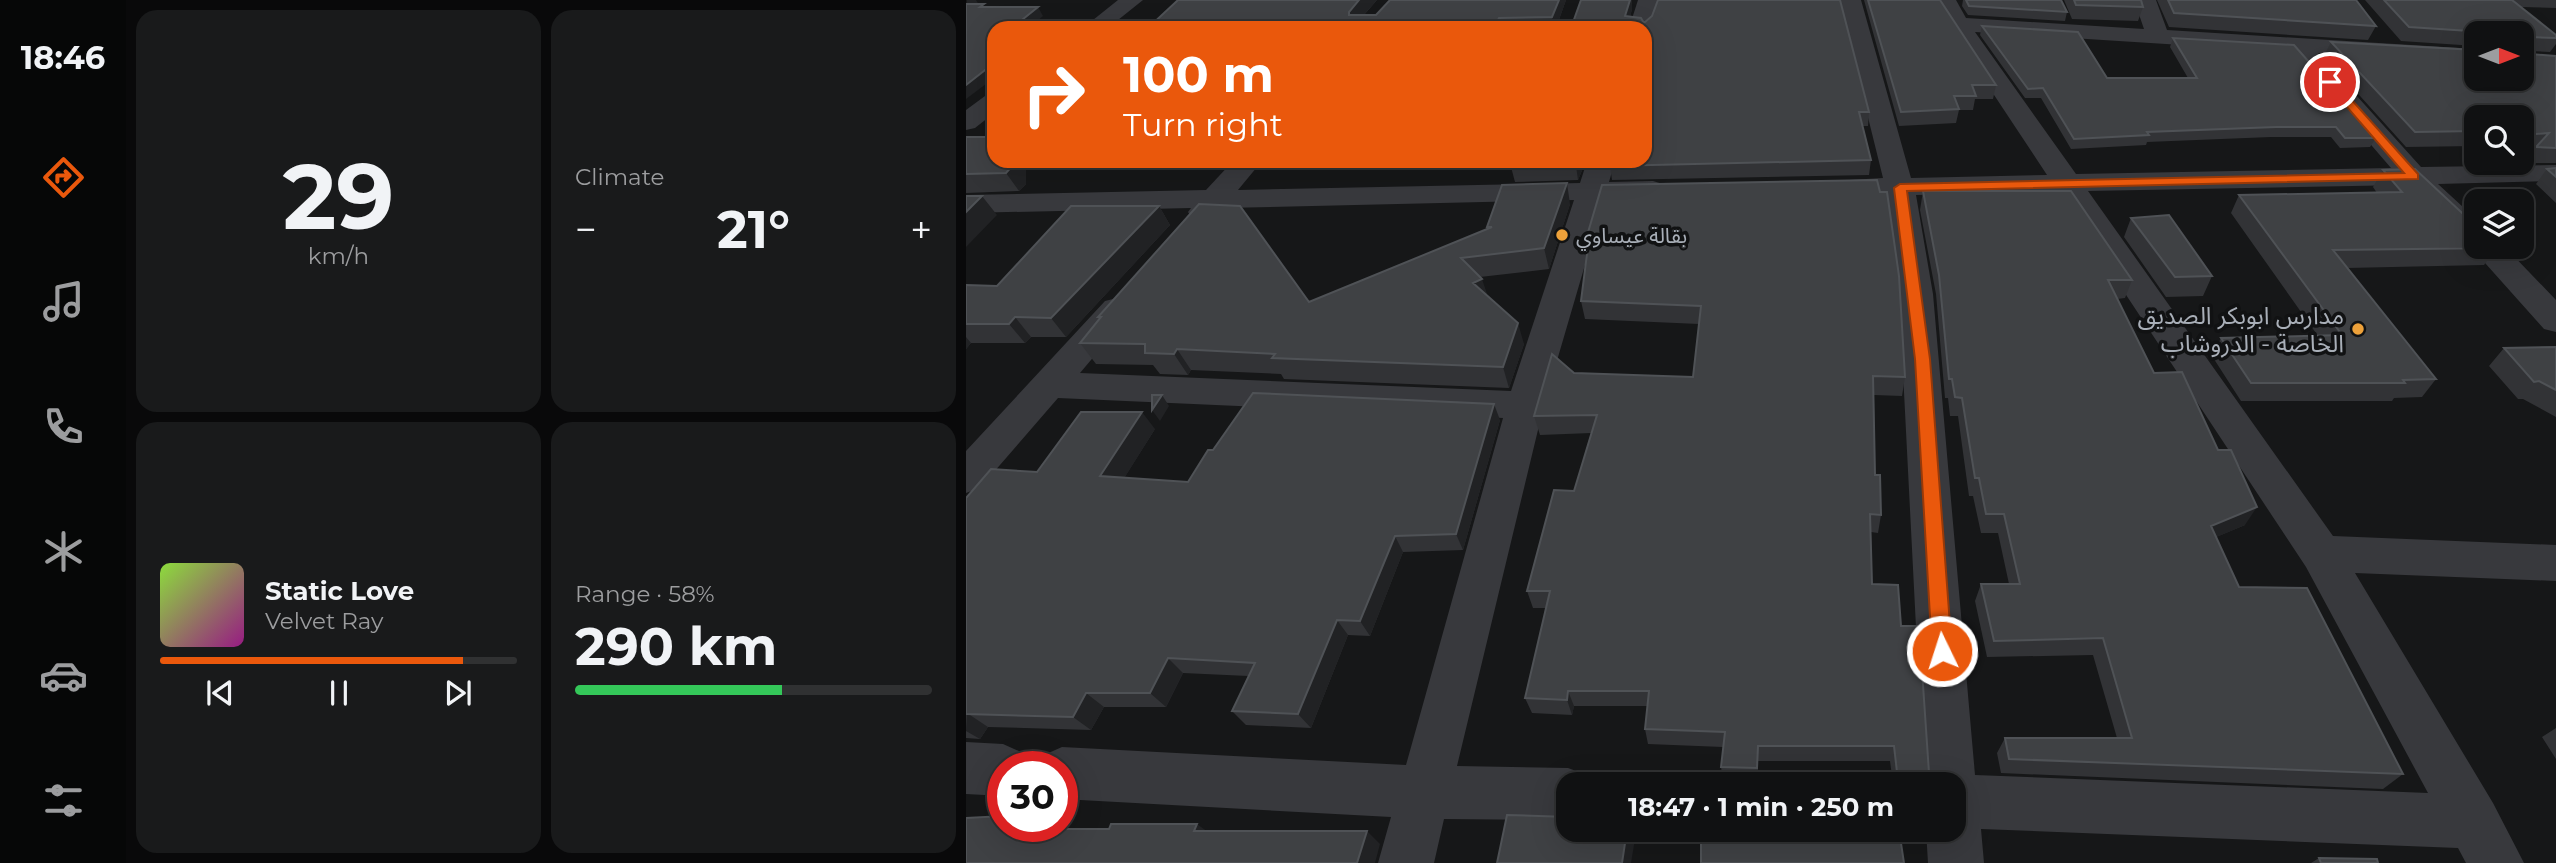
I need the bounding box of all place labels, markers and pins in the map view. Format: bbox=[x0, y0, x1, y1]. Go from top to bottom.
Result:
pin bbox=[2300, 52, 2360, 112]
place label: بقالة عيساوي bbox=[1576, 223, 1687, 251]
marker: بقالة عيساوي bbox=[1554, 227, 1570, 243]
place label: مدارس ابوبكر الصديق الخاصة - الدروشاب bbox=[2138, 301, 2344, 358]
marker: مدارس ابوبكر الصديق الخاصة - الدروشاب bbox=[2350, 321, 2366, 337]

